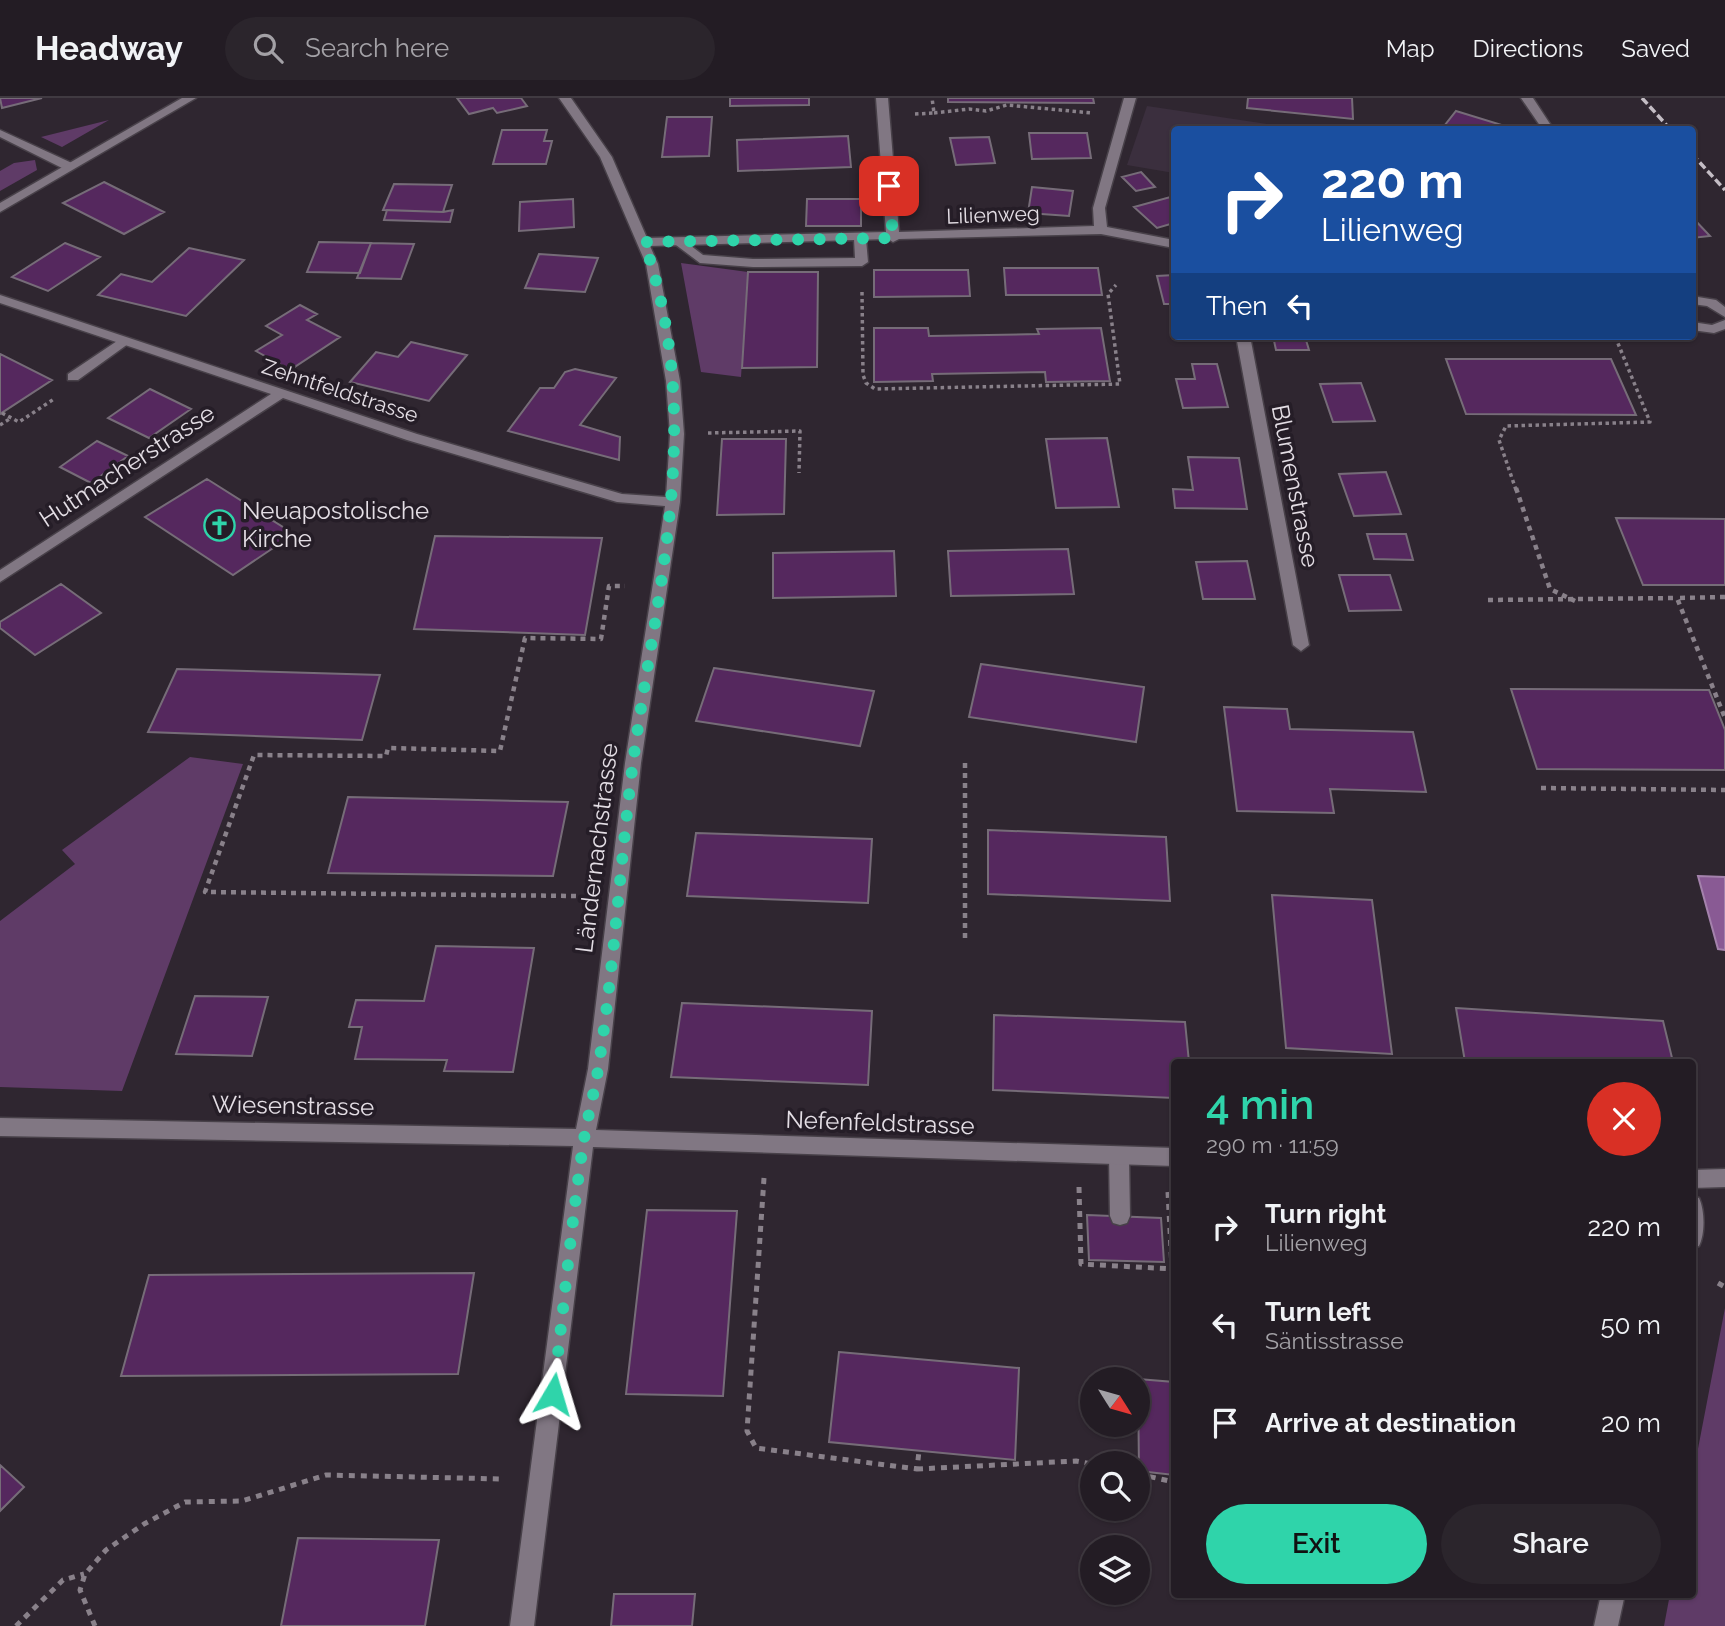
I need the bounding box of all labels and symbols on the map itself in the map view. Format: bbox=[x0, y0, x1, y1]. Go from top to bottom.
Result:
pin bbox=[859, 156, 919, 216]
street label: Lilienweg bbox=[946, 200, 1040, 229]
street label: Zehntfeldstrasse bbox=[259, 353, 421, 428]
street label: Hutmacherstrasse bbox=[34, 398, 220, 533]
street label: Blumenstrasse bbox=[1265, 402, 1325, 570]
place label: Neuapostolische Kirche bbox=[242, 496, 429, 553]
church icon: Neuapostolische Kirche bbox=[202, 508, 236, 542]
street label: Ländernachstrasse bbox=[569, 741, 624, 954]
street label: Wiesenstrasse bbox=[212, 1090, 374, 1121]
street label: Nefenfeldstrasse bbox=[785, 1105, 975, 1140]
position arrow bbox=[516, 1357, 590, 1431]
north arrow bbox=[1080, 1367, 1150, 1437]

